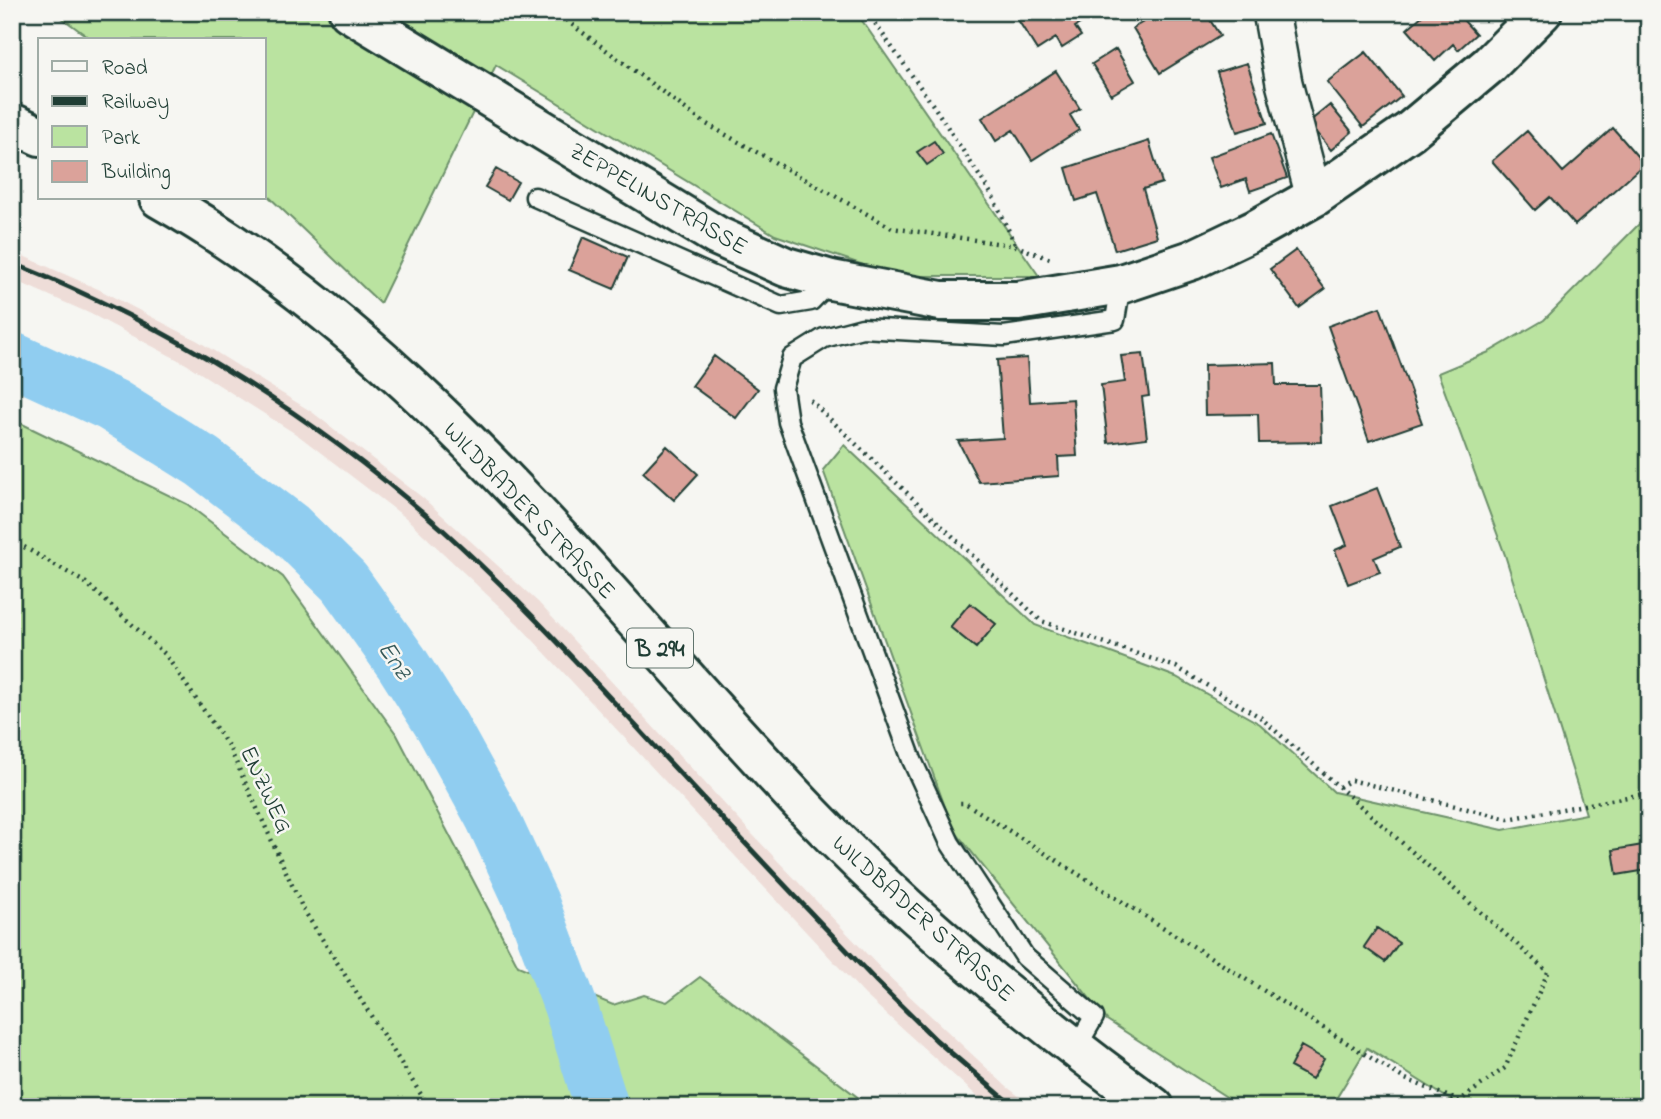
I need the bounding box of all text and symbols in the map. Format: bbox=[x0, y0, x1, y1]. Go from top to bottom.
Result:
legend bbox=[38, 38, 266, 200]
text: Road bbox=[102, 54, 148, 84]
text: Railway bbox=[102, 88, 169, 120]
text: Park bbox=[102, 124, 141, 154]
street label: ZEPPELINSTRASSE bbox=[562, 135, 754, 266]
text: Building bbox=[101, 158, 171, 190]
street label: WILDBADER STRASSE bbox=[434, 415, 623, 609]
road number: B 294 bbox=[627, 628, 693, 668]
water label: Enz bbox=[367, 634, 421, 689]
street label: ENZWEG bbox=[229, 741, 300, 839]
street label: WILDBADER STRASSE bbox=[823, 828, 1022, 1012]

